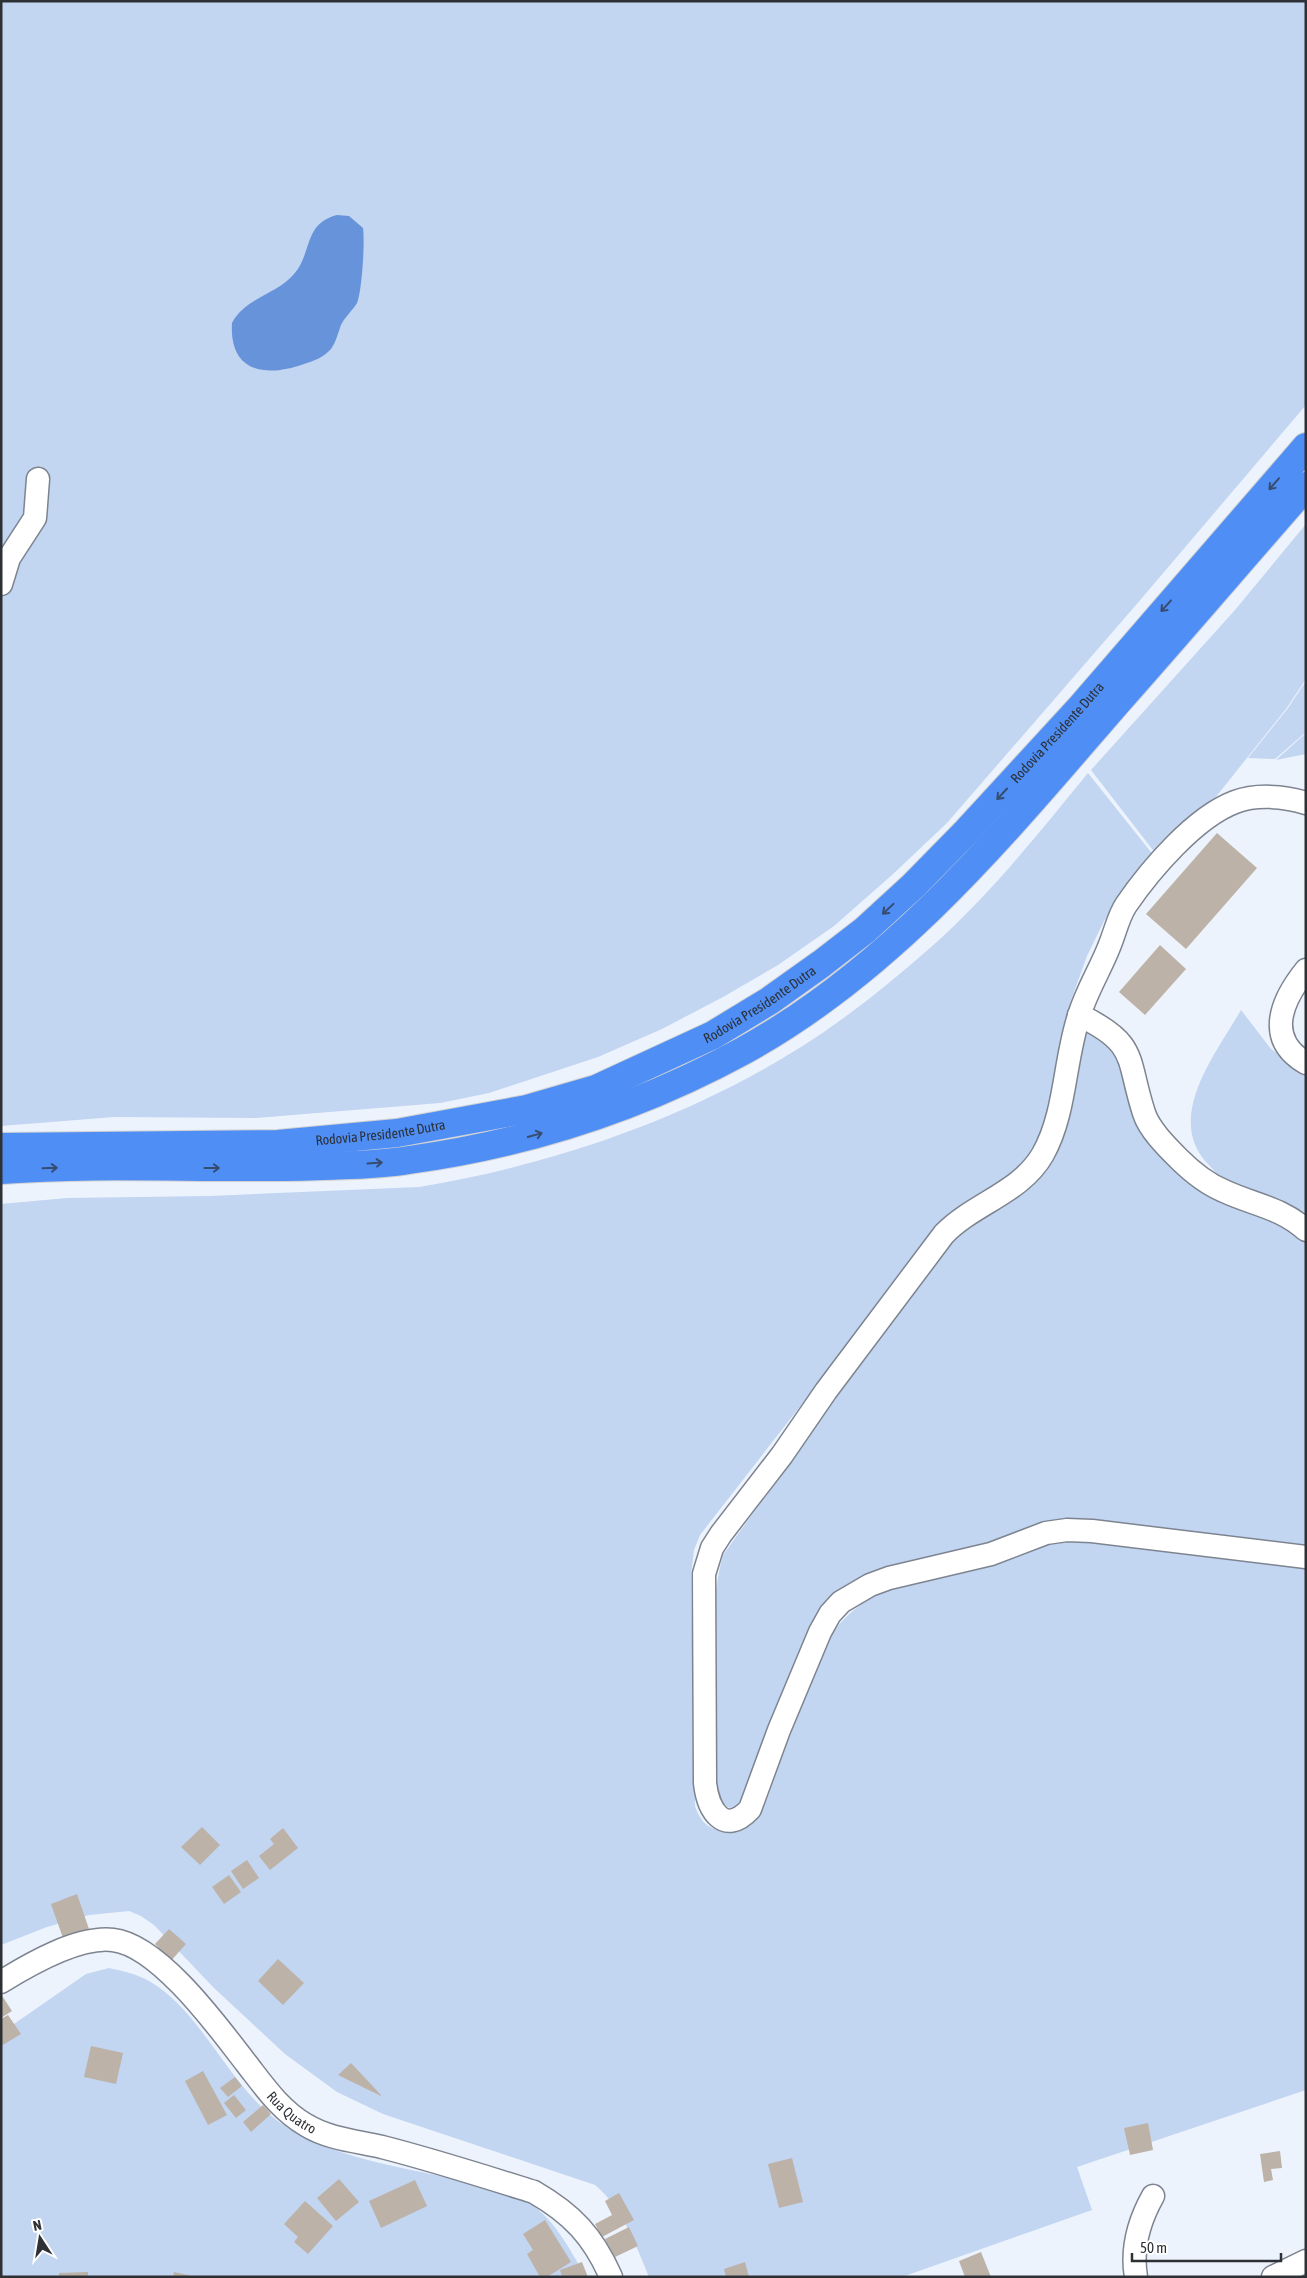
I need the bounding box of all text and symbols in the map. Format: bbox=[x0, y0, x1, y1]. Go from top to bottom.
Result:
one-way arrow bbox=[1268, 477, 1280, 490]
one-way arrow bbox=[1161, 599, 1172, 612]
street label: Rodovia Presidente Dutra bbox=[1007, 679, 1107, 786]
one-way arrow bbox=[996, 787, 1008, 800]
one-way arrow bbox=[881, 903, 894, 915]
street label: Rodovia Presidente Dutra bbox=[701, 962, 819, 1046]
street label: Rodovia Presidente Dutra bbox=[315, 1116, 446, 1149]
one-way arrow bbox=[526, 1130, 542, 1139]
one-way arrow bbox=[367, 1159, 383, 1168]
one-way arrow bbox=[42, 1163, 58, 1173]
one-way arrow bbox=[204, 1163, 220, 1173]
street label: Rua Quatro bbox=[264, 2088, 319, 2137]
north arrow bbox=[15, 2213, 65, 2263]
text: N bbox=[32, 2217, 43, 2234]
scale bar bbox=[1132, 2230, 1281, 2262]
text: 50 m bbox=[1140, 2239, 1167, 2256]

